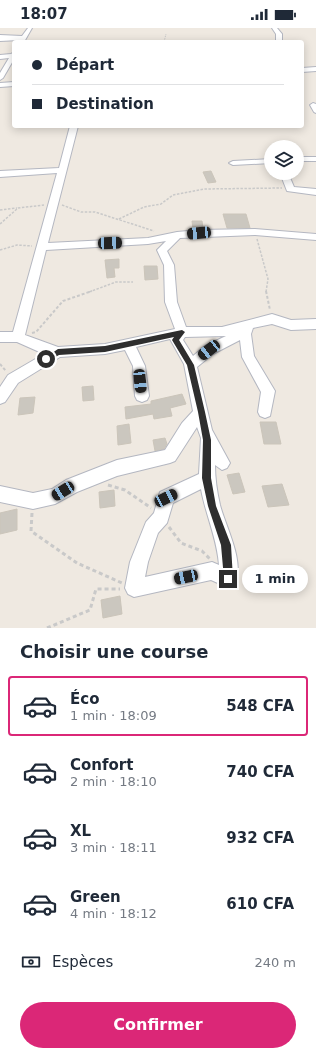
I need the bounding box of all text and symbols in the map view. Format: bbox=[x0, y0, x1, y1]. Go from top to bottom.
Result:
text: 18:07 bbox=[20, 5, 68, 23]
text: Départ bbox=[56, 56, 114, 74]
text: Destination bbox=[56, 95, 154, 113]
map controls bbox=[264, 140, 304, 180]
button: layers bbox=[264, 140, 304, 180]
car bbox=[187, 226, 211, 240]
car bbox=[98, 237, 122, 249]
car bbox=[196, 338, 222, 362]
route start bbox=[37, 350, 55, 368]
car bbox=[133, 368, 147, 394]
car bbox=[50, 480, 76, 502]
car bbox=[153, 487, 179, 509]
callout: 1 min bbox=[242, 565, 308, 593]
car bbox=[173, 569, 199, 585]
route end bbox=[219, 570, 237, 588]
text: 1 min bbox=[255, 571, 295, 586]
text: Choisir une course bbox=[20, 641, 208, 662]
icon: car bbox=[22, 688, 58, 724]
text: Éco bbox=[70, 690, 99, 708]
text: 548 CFA bbox=[226, 697, 294, 715]
text: 1 min · 18:09 bbox=[70, 708, 157, 723]
icon: car bbox=[22, 754, 58, 790]
text: Confort bbox=[70, 756, 133, 774]
text: 740 CFA bbox=[226, 763, 294, 781]
text: 2 min · 18:10 bbox=[70, 774, 157, 789]
icon: car bbox=[22, 820, 58, 856]
text: XL bbox=[70, 822, 91, 840]
text: 932 CFA bbox=[226, 829, 294, 847]
text: 3 min · 18:11 bbox=[70, 840, 157, 855]
icon: car bbox=[22, 886, 58, 922]
text: Green bbox=[70, 888, 121, 906]
text: 610 CFA bbox=[226, 895, 294, 913]
text: 4 min · 18:12 bbox=[70, 906, 157, 921]
icon: cash bbox=[20, 951, 42, 973]
text: Espèces bbox=[52, 953, 113, 971]
text: 240 m bbox=[254, 955, 296, 970]
button: Confirmer bbox=[20, 1002, 296, 1048]

